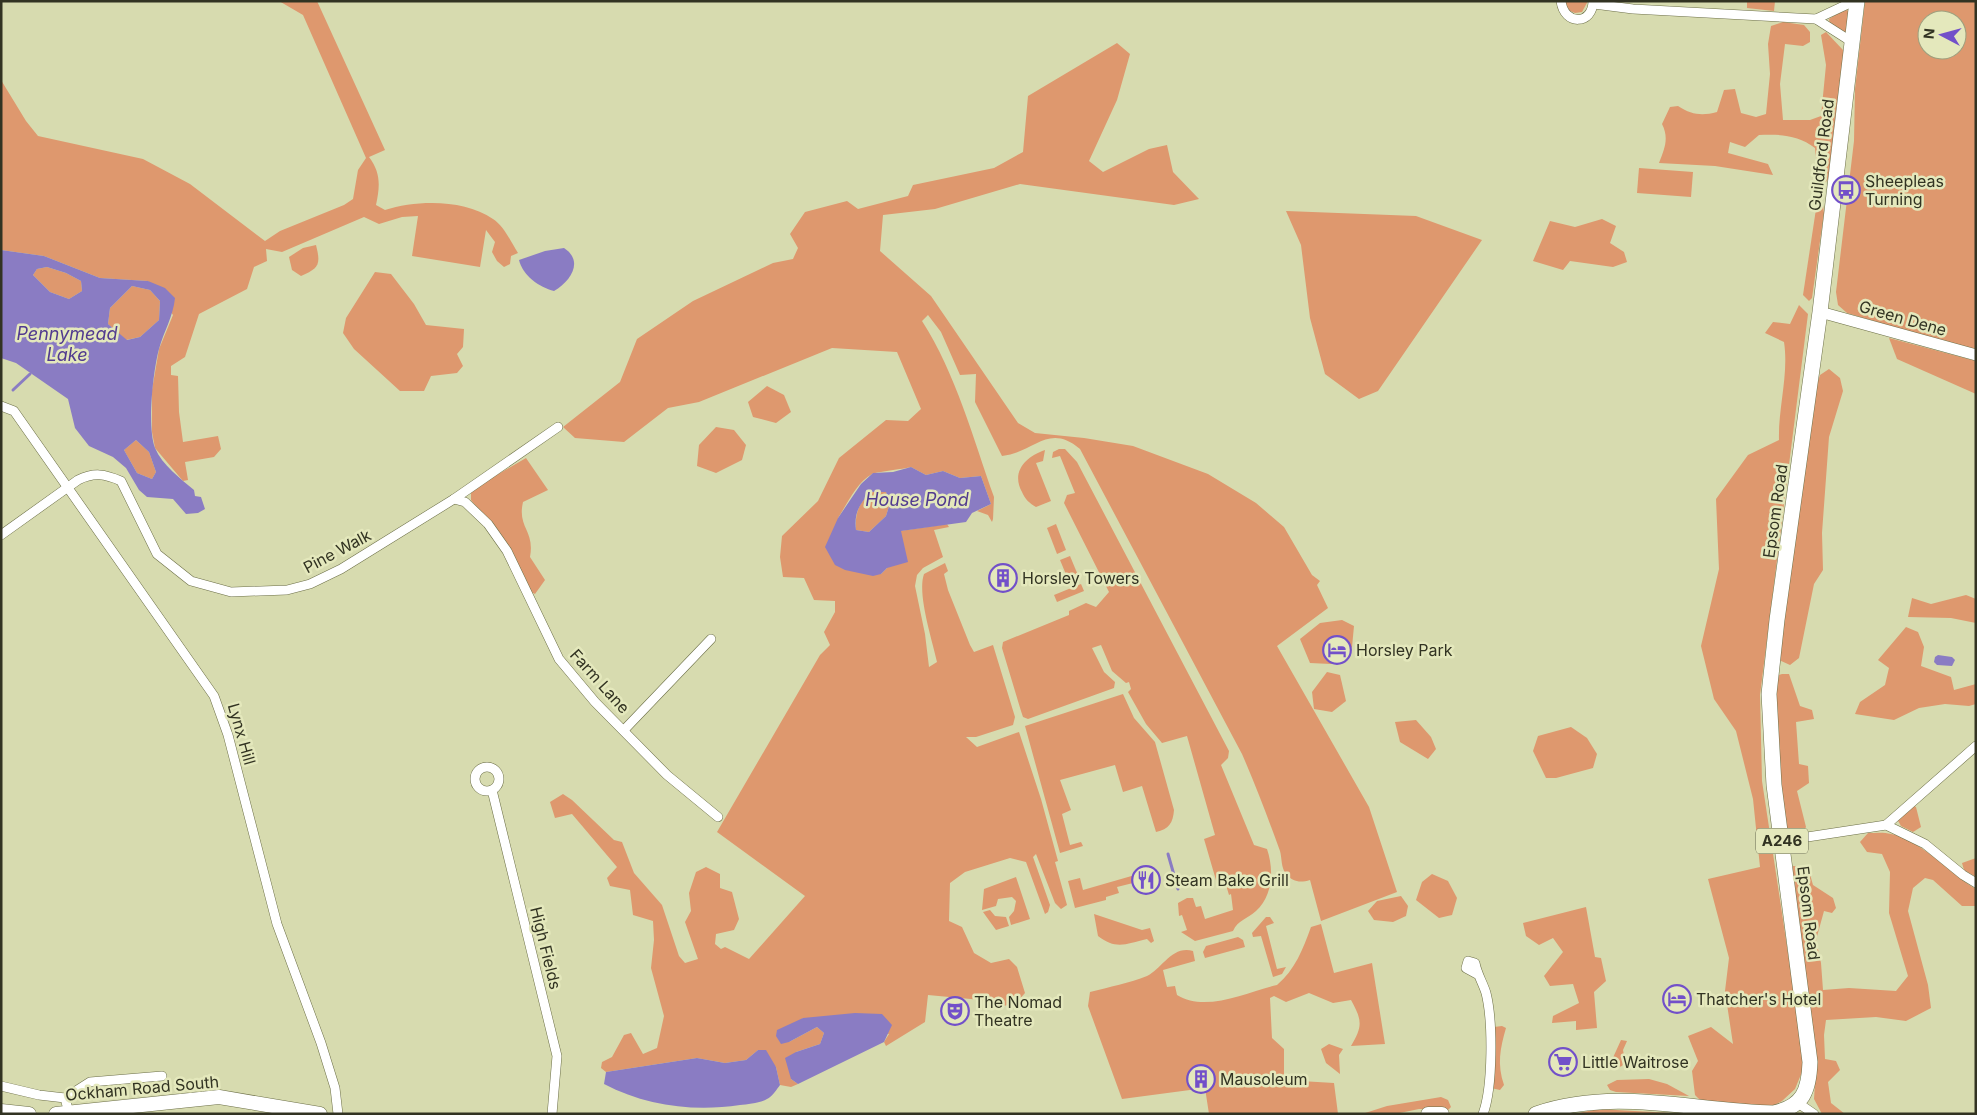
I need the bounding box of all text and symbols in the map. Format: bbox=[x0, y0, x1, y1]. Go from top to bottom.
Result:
north arrow bbox=[1917, 10, 1967, 60]
text: N bbox=[1920, 27, 1938, 40]
street label: Guildford Road bbox=[1804, 98, 1838, 212]
place label: Sheepleas Turning bbox=[1865, 171, 1944, 209]
bus stop icon: Sheepleas Turning bbox=[1831, 175, 1861, 205]
street label: Green Dene bbox=[1857, 296, 1949, 340]
water label: Pennymead Lake bbox=[16, 323, 118, 365]
street label: Epsom Road bbox=[1759, 463, 1791, 559]
water label: House Pond bbox=[865, 489, 969, 510]
street label: Pine Walk bbox=[300, 525, 375, 577]
building icon: Horsley Towers bbox=[988, 563, 1018, 593]
place label: Horsley Towers bbox=[1022, 568, 1139, 588]
hotel icon: Horsley Park bbox=[1322, 635, 1352, 665]
place label: Horsley Park bbox=[1356, 640, 1453, 660]
street label: Farm Lane bbox=[566, 645, 634, 717]
street label: Lynx Hill bbox=[224, 701, 260, 767]
road number: A246 bbox=[1756, 828, 1808, 854]
restaurant icon: Steam Bake Grill bbox=[1131, 865, 1161, 895]
street label: Epsom Road bbox=[1793, 865, 1825, 961]
place label: Steam Bake Grill bbox=[1165, 870, 1289, 890]
street label: High Fields bbox=[526, 905, 566, 991]
hotel icon: Thatcher's Hotel bbox=[1662, 984, 1692, 1014]
place label: Thatcher's Hotel bbox=[1696, 989, 1821, 1009]
place label: The Nomad Theatre bbox=[974, 992, 1062, 1030]
theatre icon: The Nomad Theatre bbox=[940, 996, 970, 1026]
supermarket icon: Little Waitrose bbox=[1548, 1047, 1578, 1077]
place label: Little Waitrose bbox=[1582, 1052, 1689, 1072]
building icon: Mausoleum bbox=[1186, 1064, 1216, 1094]
place label: Mausoleum bbox=[1220, 1069, 1308, 1089]
street label: Ockham Road South bbox=[64, 1071, 220, 1105]

